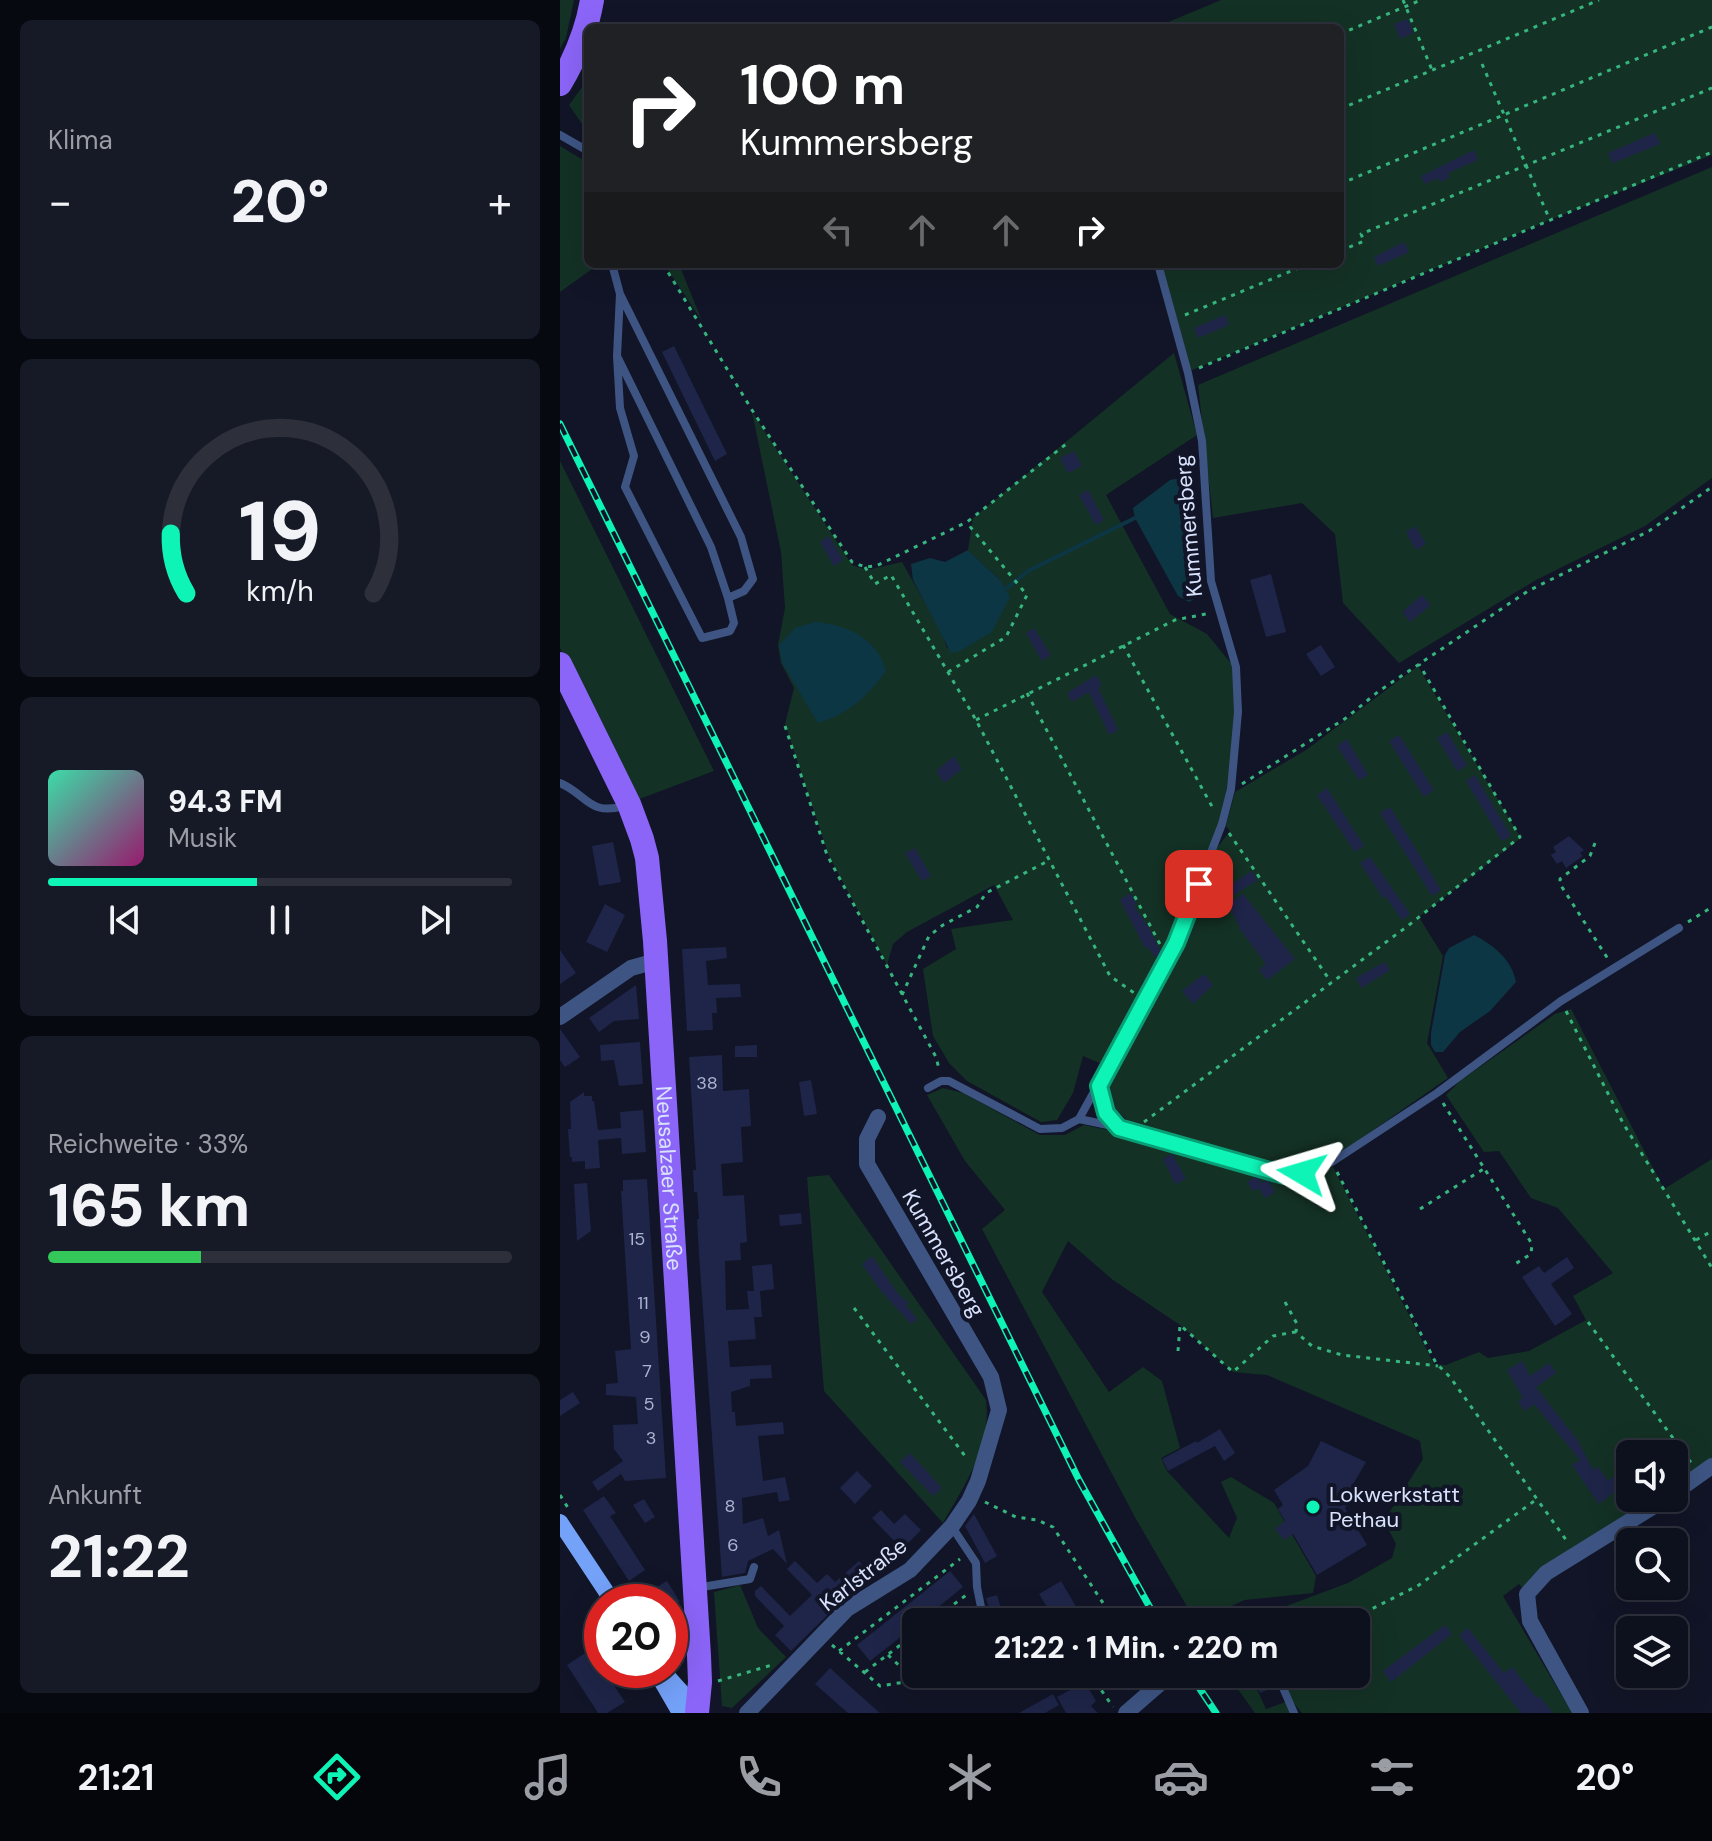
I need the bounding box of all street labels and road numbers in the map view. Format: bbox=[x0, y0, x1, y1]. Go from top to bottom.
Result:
street label: Kummersberg bbox=[1168, 454, 1209, 598]
street label: Neusalzaer Straße bbox=[649, 1085, 689, 1271]
street label: Kummersberg bbox=[895, 1184, 992, 1322]
street label: Karlstraße bbox=[814, 1531, 913, 1618]

